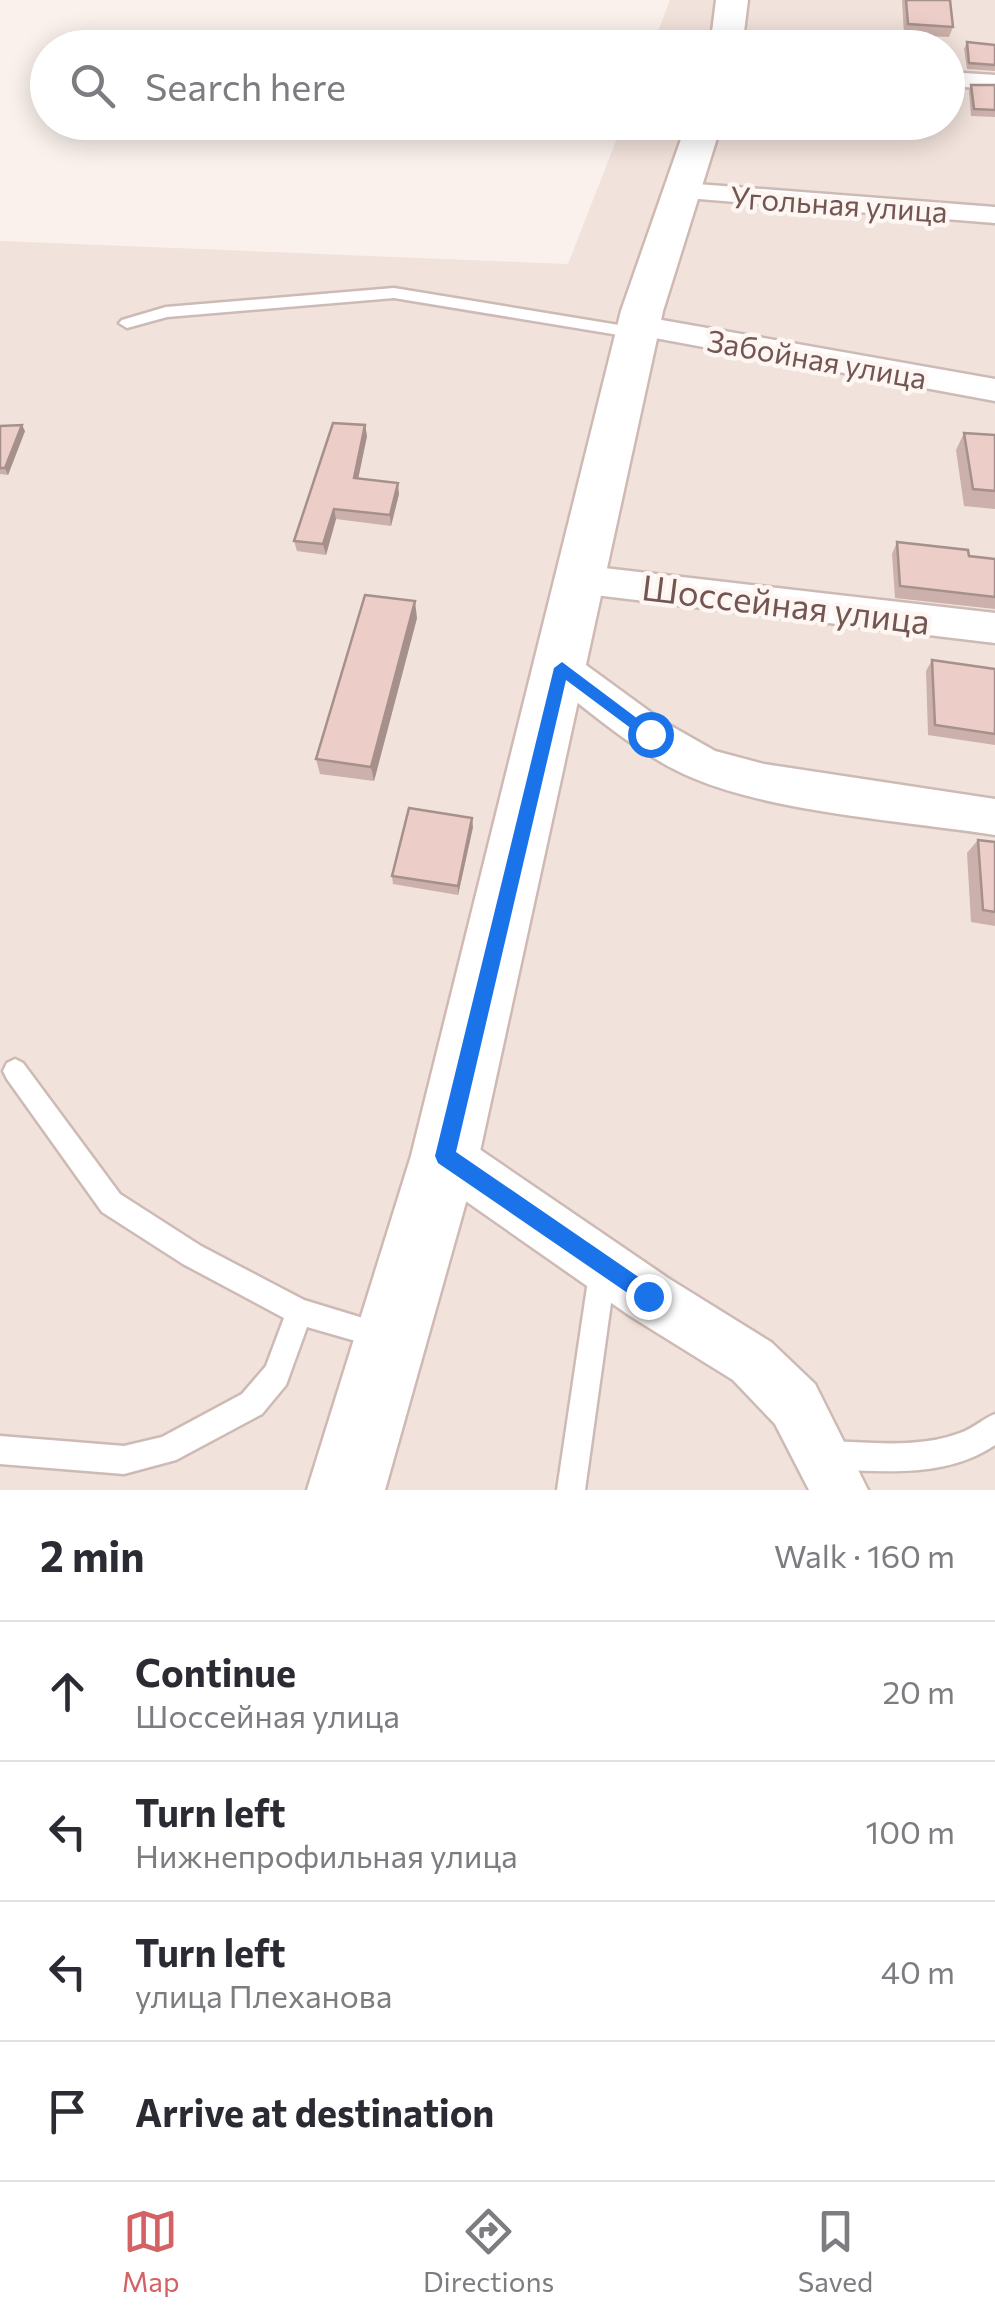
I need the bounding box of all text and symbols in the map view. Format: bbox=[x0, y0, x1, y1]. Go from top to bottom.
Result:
search box bbox=[30, 30, 965, 140]
icon: search bbox=[65, 58, 120, 113]
text: Search here bbox=[145, 62, 346, 109]
street label: Угольная улица bbox=[729, 177, 949, 229]
street label: Забойная улица bbox=[704, 320, 930, 396]
street label: Шоссейная улица bbox=[640, 564, 932, 642]
route start bbox=[628, 712, 674, 758]
route end bbox=[626, 1274, 672, 1320]
text: 2 min bbox=[40, 1529, 145, 1581]
text: Walk · 160 m bbox=[774, 1535, 955, 1575]
text: Continue bbox=[135, 1648, 296, 1695]
icon: ahead bbox=[40, 1664, 95, 1719]
text: 20 m bbox=[882, 1671, 955, 1711]
text: Шоссейная улица bbox=[135, 1695, 400, 1735]
text: Turn left bbox=[135, 1788, 286, 1835]
icon: left bbox=[40, 1804, 95, 1859]
text: 100 m bbox=[866, 1811, 955, 1851]
text: Нижнепрофильная улица bbox=[135, 1835, 518, 1875]
text: Turn left bbox=[135, 1928, 286, 1975]
icon: left bbox=[40, 1944, 95, 1999]
text: 40 m bbox=[881, 1951, 955, 1991]
text: улица Плеханова bbox=[135, 1975, 392, 2015]
icon: arrive bbox=[40, 2084, 95, 2139]
text: Arrive at destination bbox=[135, 2088, 494, 2135]
tab: Map bbox=[122, 2204, 179, 2298]
tab: Directions bbox=[423, 2204, 554, 2298]
tab: Saved bbox=[798, 2204, 873, 2298]

